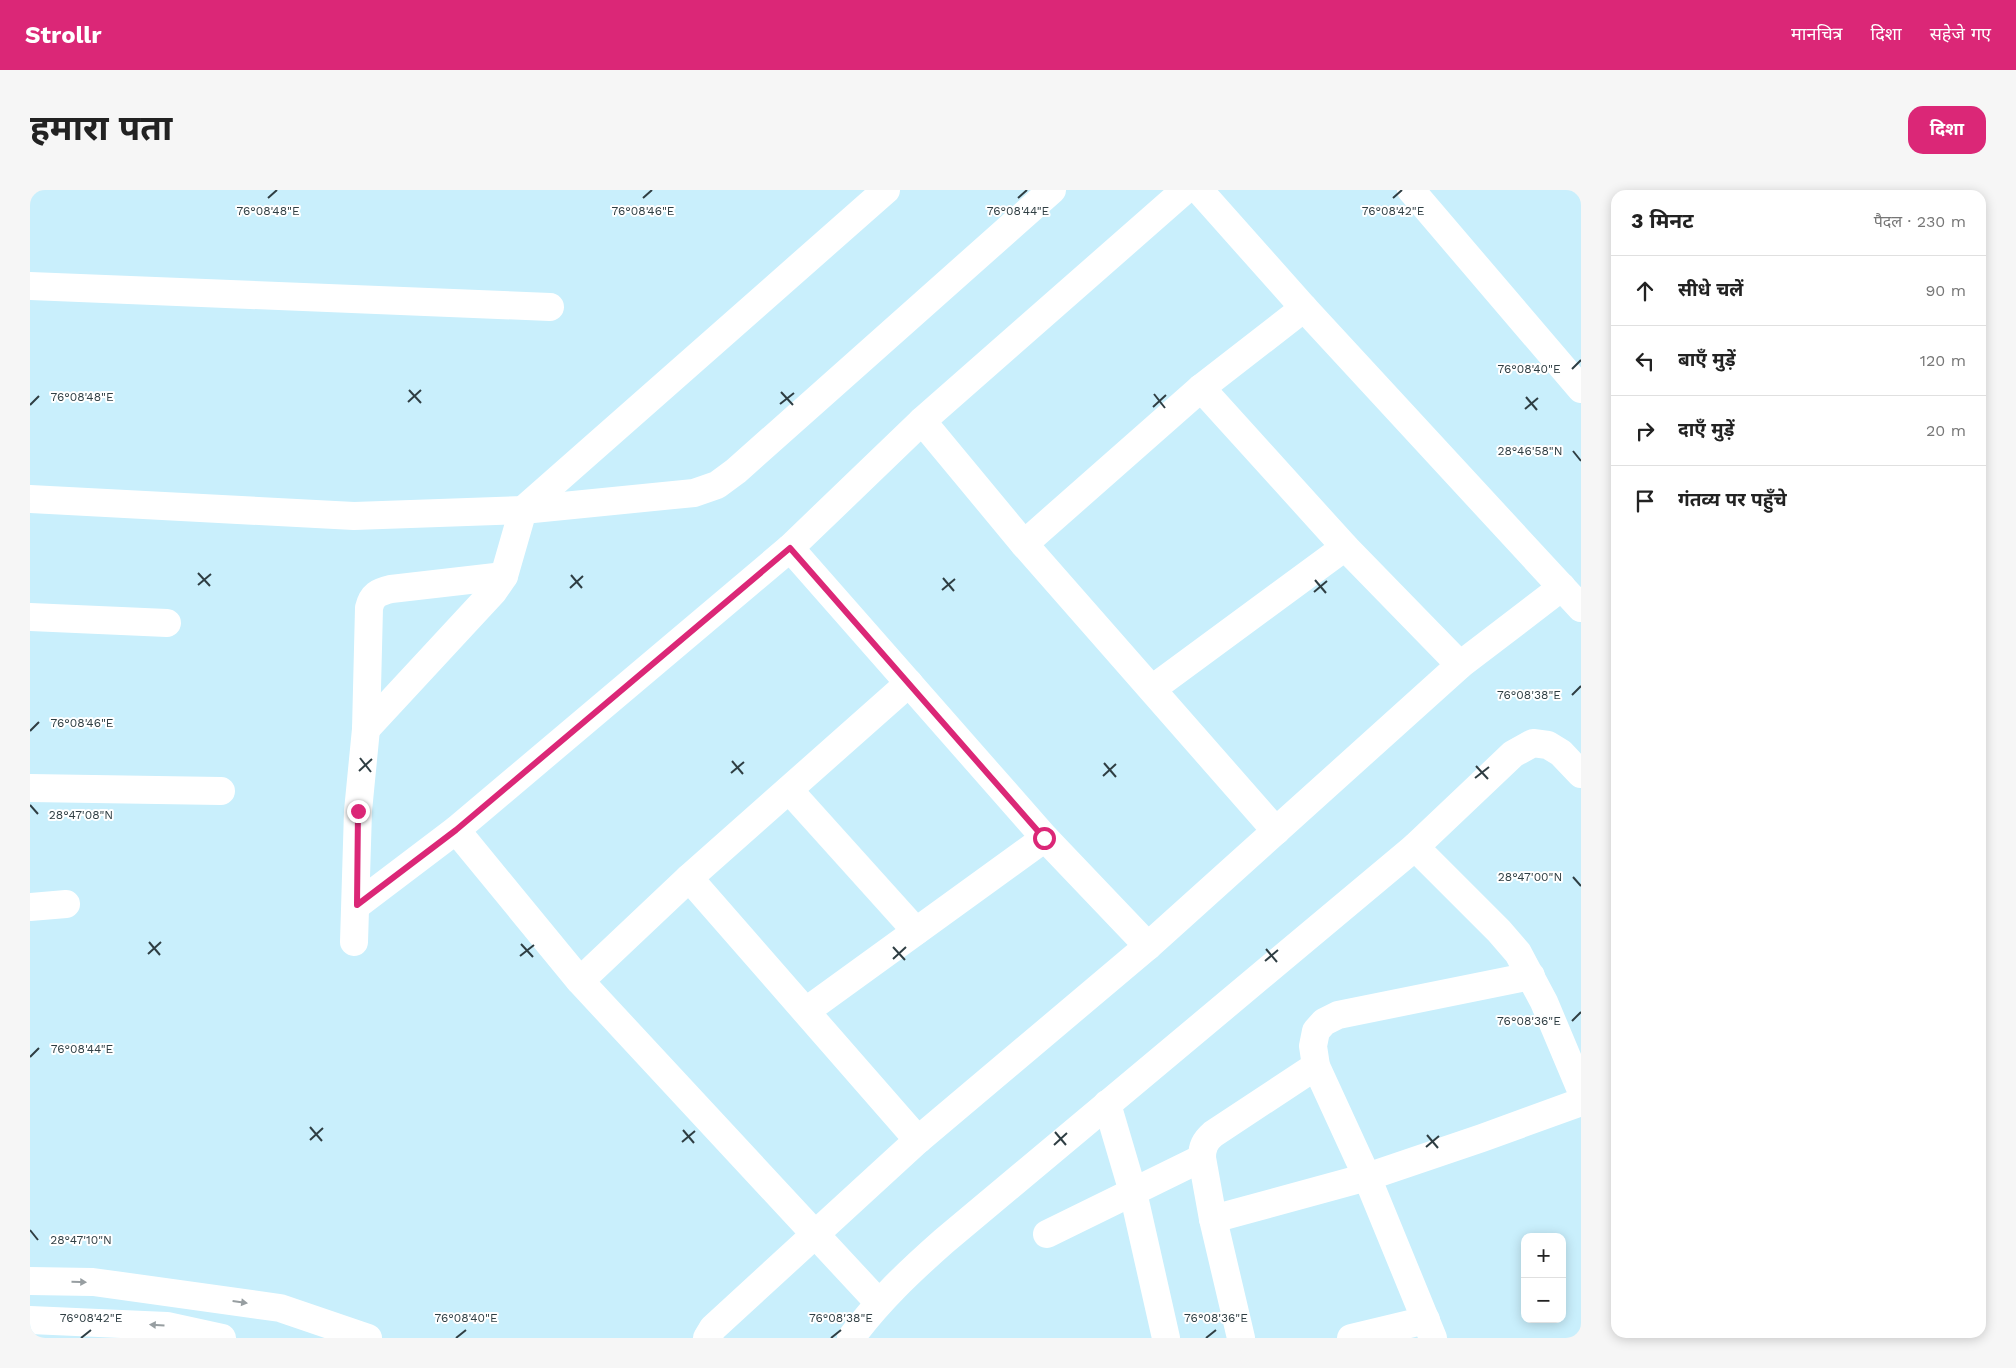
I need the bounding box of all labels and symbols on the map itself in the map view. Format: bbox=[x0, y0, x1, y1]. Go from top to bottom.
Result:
text: 76°08'48"E bbox=[236, 204, 300, 218]
text: 76°08'46"E bbox=[611, 204, 675, 218]
text: 76°08'44"E bbox=[987, 204, 1050, 218]
text: 76°08'42"E bbox=[1362, 204, 1425, 218]
text: 76°08'40"E bbox=[1497, 362, 1561, 376]
text: 76°08'48"E bbox=[50, 390, 114, 404]
text: 28°46'58"N bbox=[1497, 444, 1563, 458]
text: 76°08'38"E bbox=[1497, 688, 1561, 702]
text: 76°08'46"E bbox=[50, 716, 114, 730]
route end bbox=[347, 800, 370, 823]
text: 28°47'08"N bbox=[49, 808, 113, 822]
route start bbox=[1033, 827, 1056, 850]
text: 28°47'00"N bbox=[1498, 870, 1562, 884]
text: 76°08'36"E bbox=[1497, 1014, 1561, 1028]
text: 76°08'44"E bbox=[51, 1042, 114, 1056]
text: 28°47'10"N bbox=[50, 1233, 112, 1247]
one-way arrow bbox=[71, 1278, 87, 1286]
one-way arrow bbox=[232, 1299, 248, 1307]
text: 76°08'42"E bbox=[60, 1311, 123, 1325]
text: 76°08'40"E bbox=[434, 1311, 498, 1325]
text: 76°08'38"E bbox=[809, 1311, 873, 1325]
text: 76°08'36"E bbox=[1184, 1311, 1248, 1325]
one-way arrow bbox=[149, 1321, 165, 1329]

